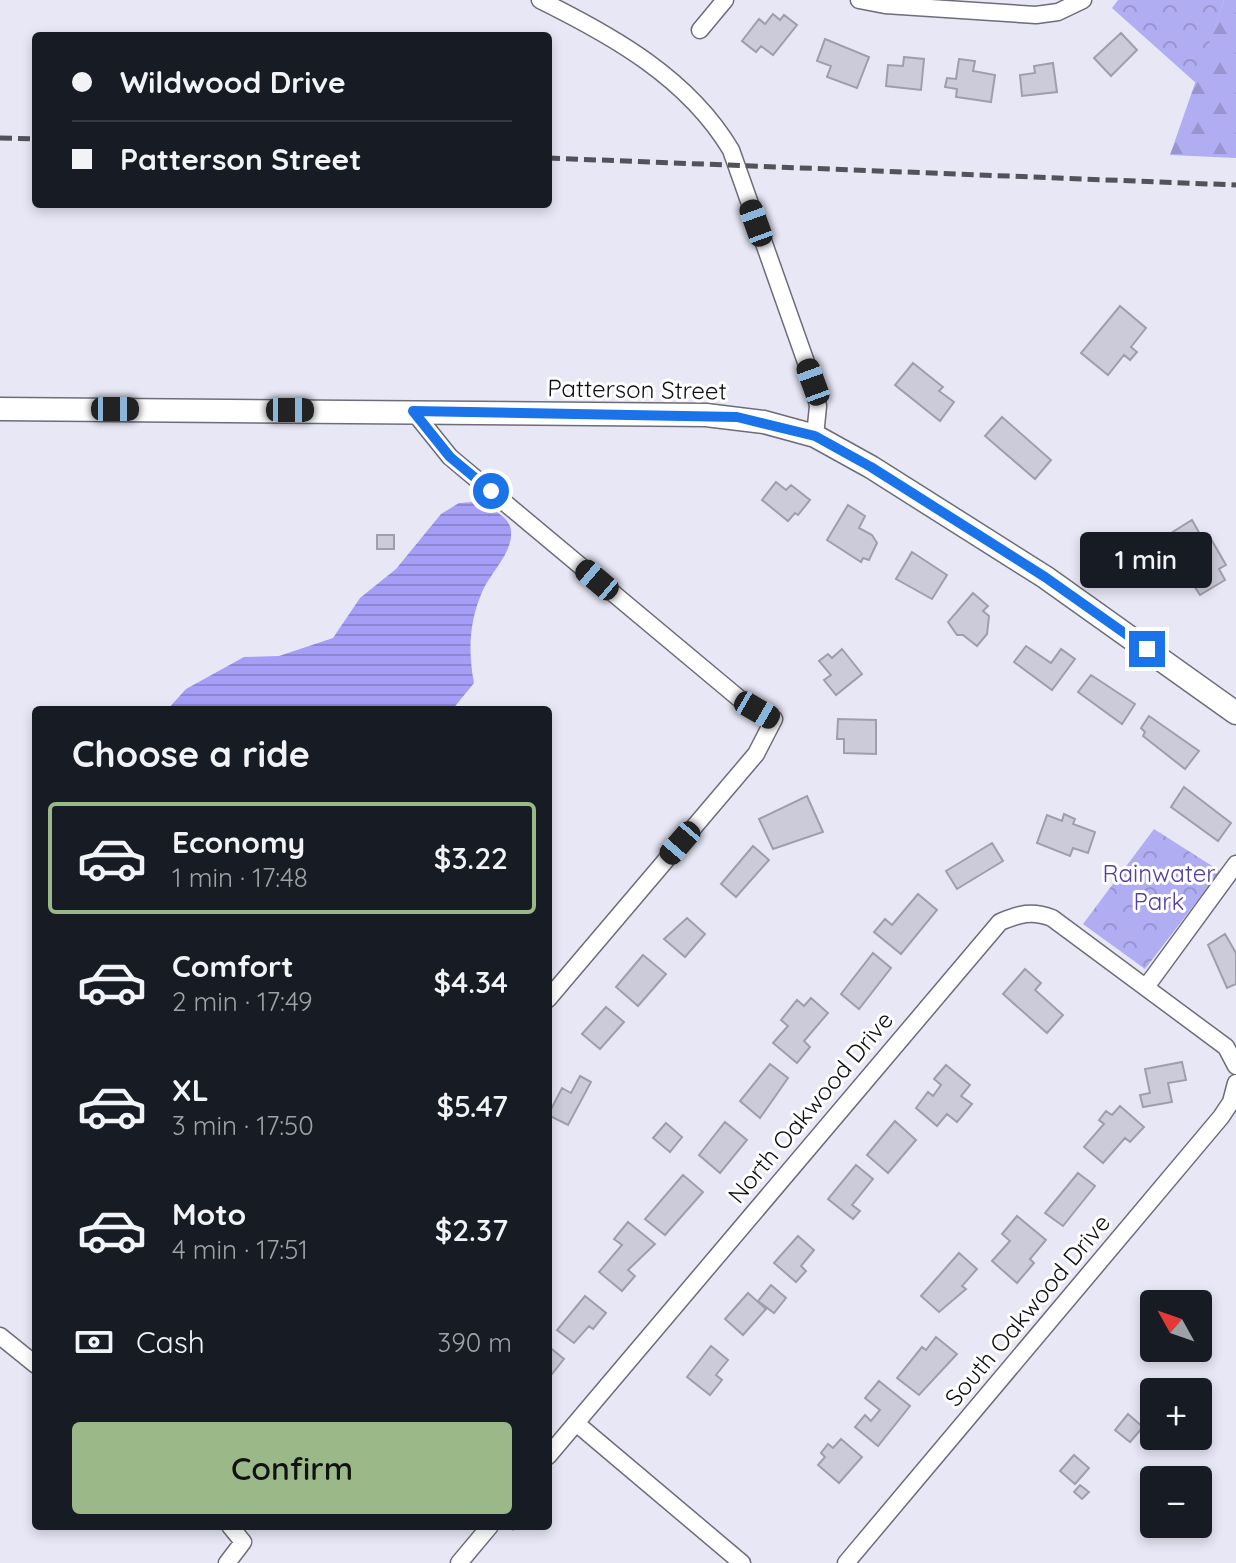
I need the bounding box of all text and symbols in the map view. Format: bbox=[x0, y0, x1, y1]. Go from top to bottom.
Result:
text: Wildwood Drive bbox=[120, 63, 346, 101]
text: Patterson Street bbox=[120, 140, 362, 178]
car bbox=[737, 196, 775, 250]
car bbox=[794, 355, 832, 409]
street label: Patterson Street bbox=[547, 372, 727, 406]
car bbox=[91, 397, 139, 421]
car bbox=[266, 398, 314, 422]
route start bbox=[473, 473, 509, 509]
callout: 1 min bbox=[1081, 533, 1213, 589]
text: 1 min bbox=[1115, 543, 1177, 576]
car bbox=[571, 555, 623, 605]
route end bbox=[1129, 631, 1165, 667]
car bbox=[730, 688, 784, 732]
text: Choose a ride bbox=[72, 731, 310, 776]
car bbox=[655, 817, 705, 869]
icon: car bbox=[76, 822, 148, 894]
text: Economy bbox=[172, 823, 305, 861]
text: $3.22 bbox=[434, 839, 508, 877]
park label: Rainwater Park bbox=[1102, 858, 1216, 916]
text: 1 min · 17:48 bbox=[172, 861, 308, 894]
icon: car bbox=[76, 946, 148, 1018]
text: Comfort bbox=[172, 947, 293, 985]
text: $4.34 bbox=[434, 963, 508, 1001]
text: 2 min · 17:49 bbox=[172, 985, 313, 1018]
street label: North Oakwood Drive bbox=[721, 1005, 899, 1209]
icon: car bbox=[76, 1070, 148, 1142]
text: XL bbox=[172, 1071, 209, 1109]
text: $5.47 bbox=[436, 1087, 508, 1125]
text: 3 min · 17:50 bbox=[172, 1109, 314, 1142]
icon: car bbox=[76, 1194, 148, 1266]
text: Moto bbox=[172, 1195, 246, 1233]
street label: South Oakwood Drive bbox=[938, 1208, 1116, 1412]
text: $2.37 bbox=[435, 1211, 508, 1249]
text: 4 min · 17:51 bbox=[172, 1233, 308, 1266]
north arrow bbox=[1140, 1290, 1212, 1362]
map controls bbox=[1140, 1290, 1212, 1538]
icon: cash bbox=[72, 1320, 116, 1364]
text: Cash bbox=[136, 1323, 205, 1361]
text: 390 m bbox=[438, 1326, 512, 1359]
button: + bbox=[1140, 1378, 1212, 1450]
button: Confirm bbox=[72, 1422, 512, 1514]
button: − bbox=[1140, 1466, 1212, 1538]

